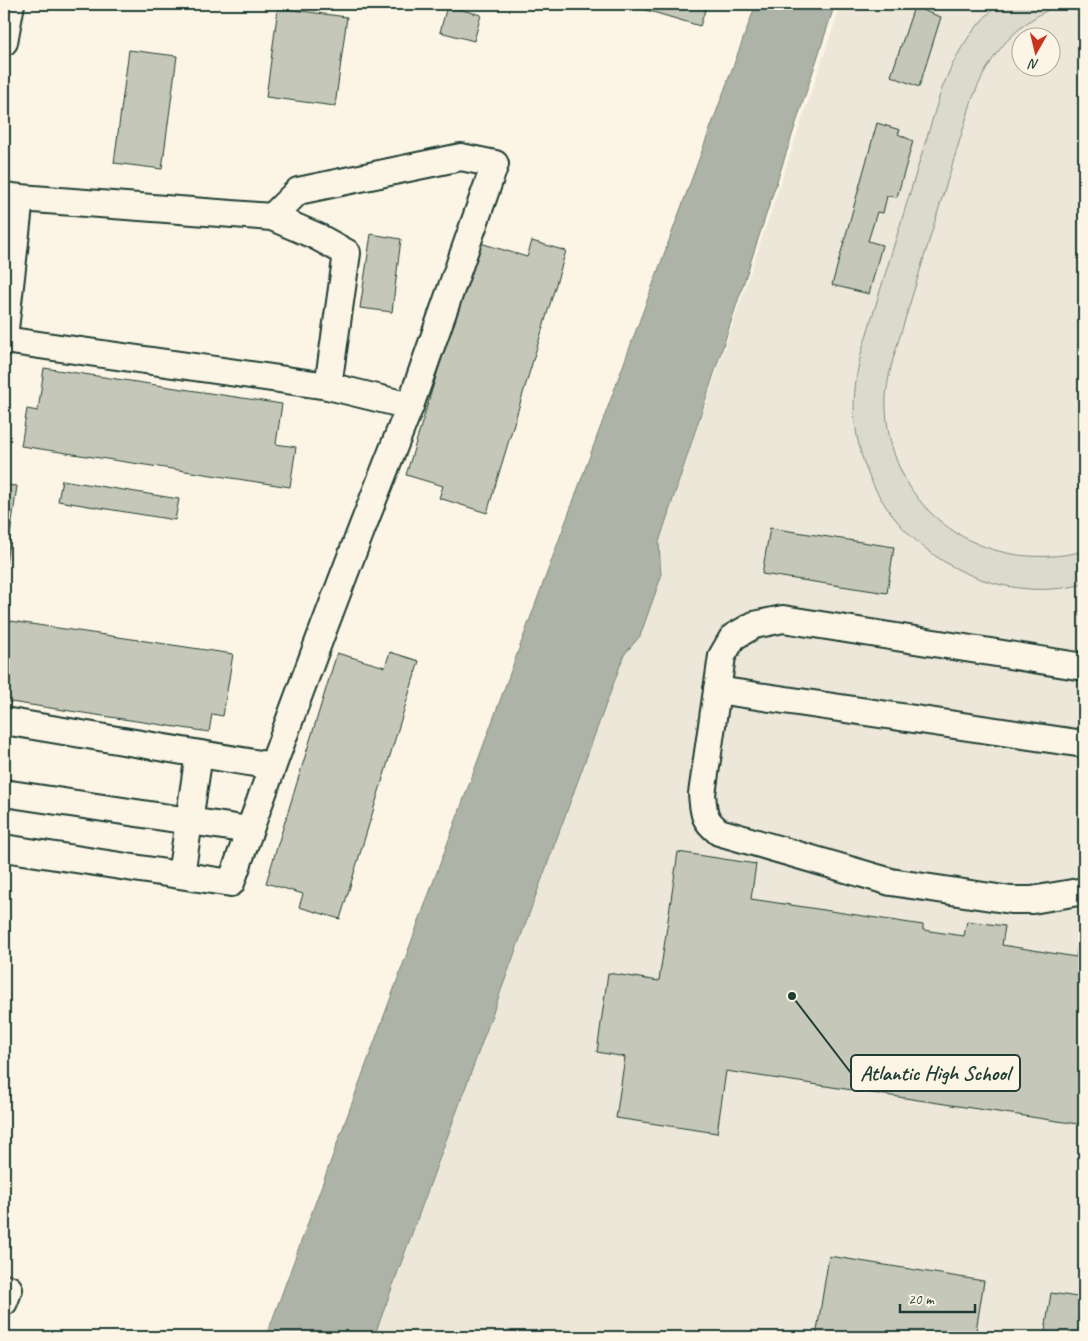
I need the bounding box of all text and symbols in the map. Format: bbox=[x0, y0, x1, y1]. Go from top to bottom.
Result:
north arrow bbox=[1010, 28, 1060, 78]
text: N bbox=[1026, 55, 1040, 73]
callout: Atlantic High School bbox=[851, 1055, 1020, 1091]
text: Atlantic High School bbox=[860, 1060, 1014, 1086]
scale bar bbox=[900, 1281, 976, 1313]
text: 20 m bbox=[908, 1290, 935, 1309]

